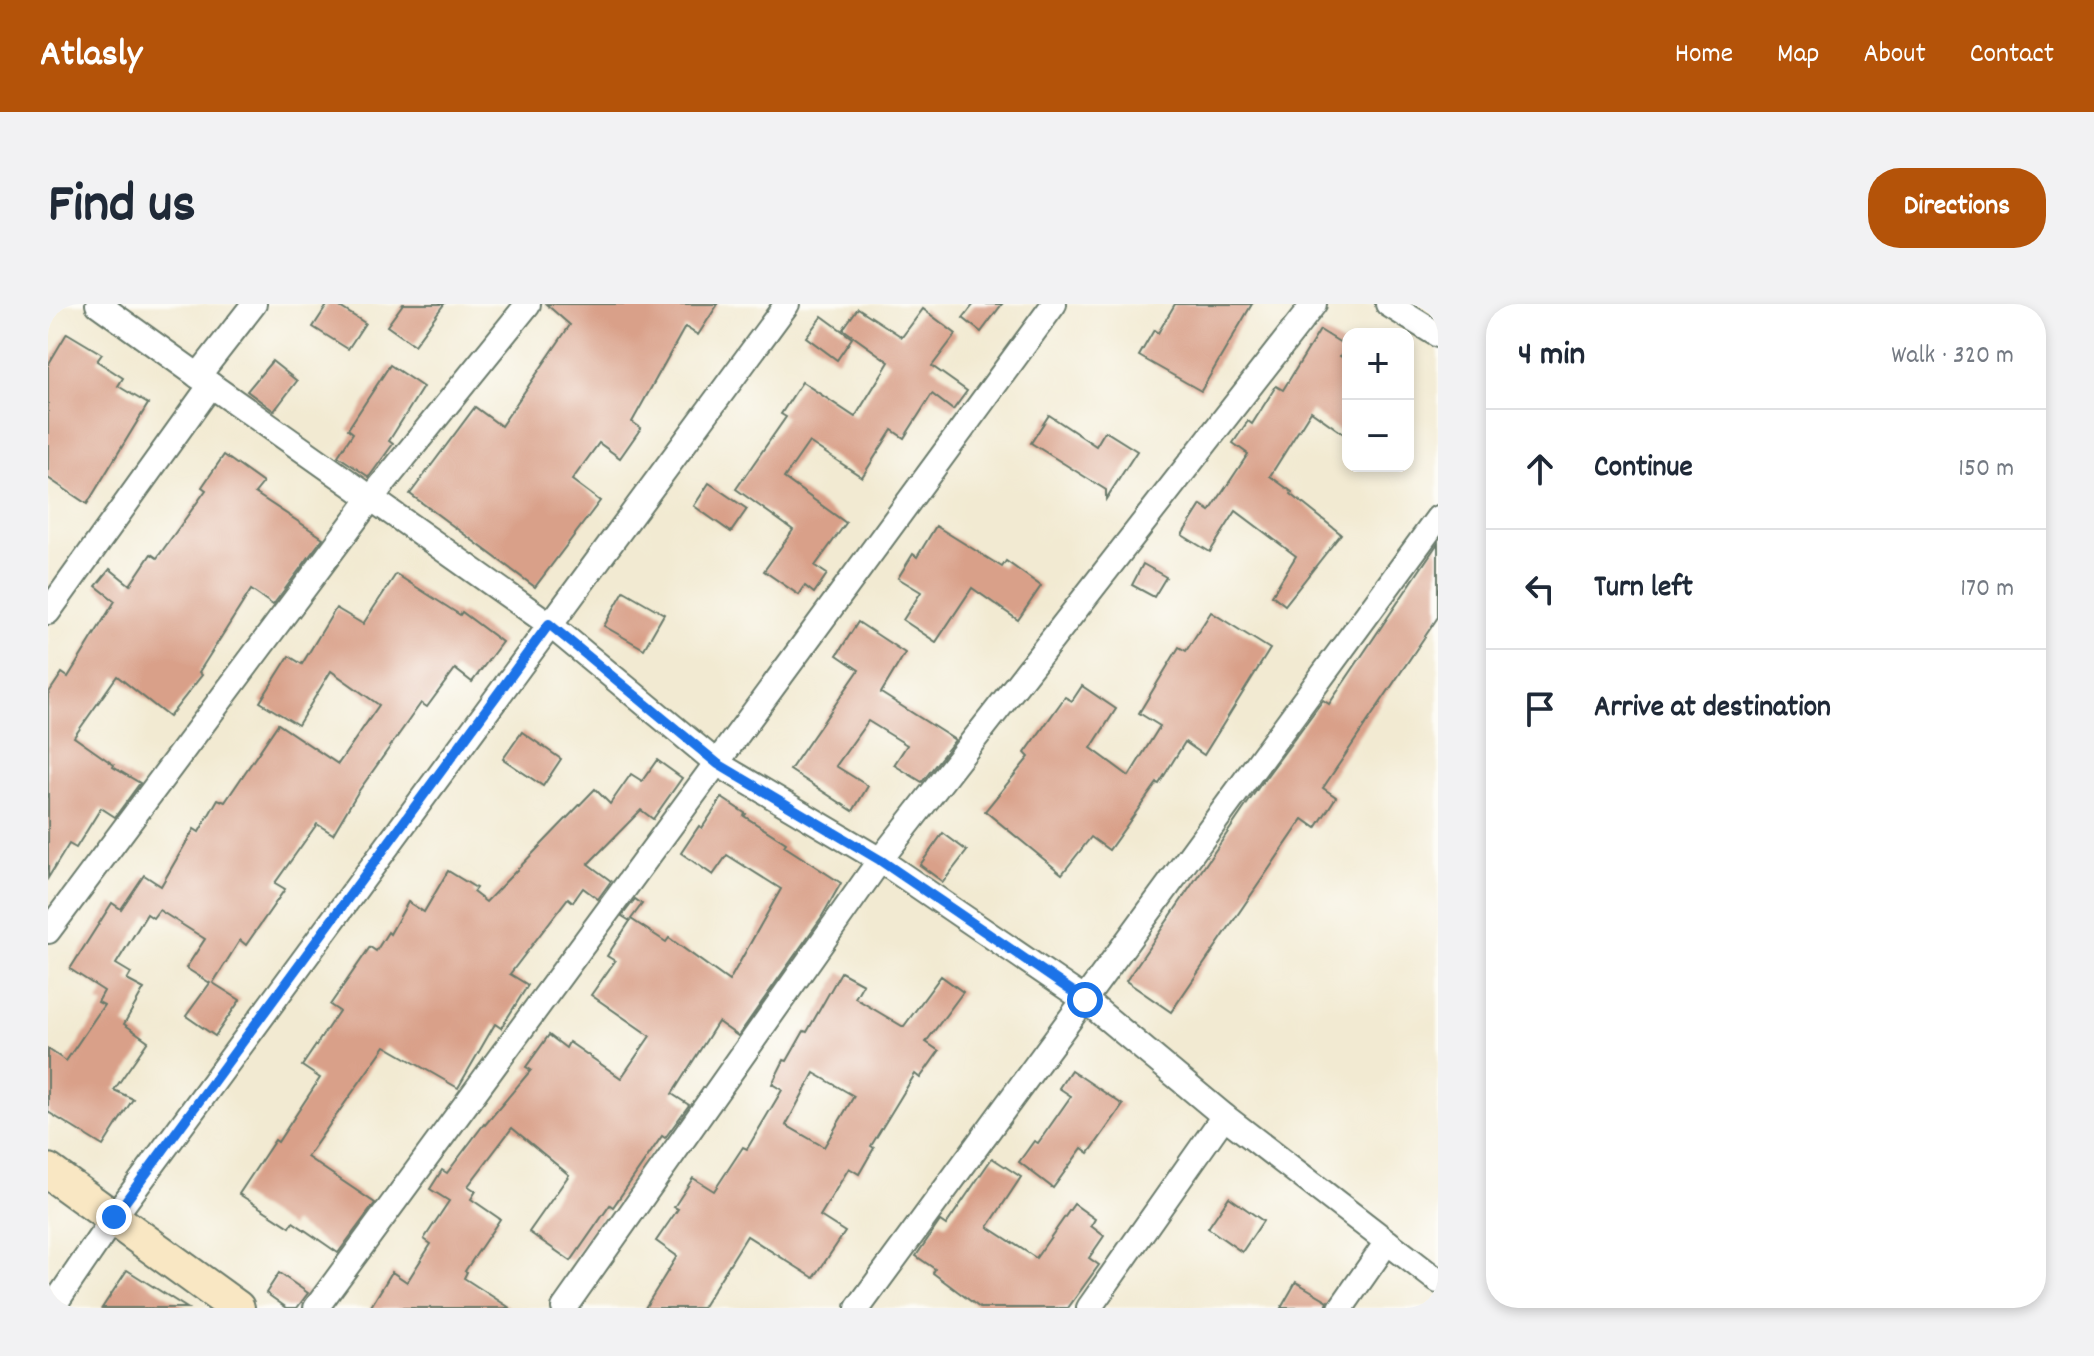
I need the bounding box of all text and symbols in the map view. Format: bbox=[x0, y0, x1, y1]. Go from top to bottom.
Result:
text: Atlasly bbox=[40, 29, 142, 84]
text: Home bbox=[1675, 36, 1733, 76]
text: Map bbox=[1777, 36, 1819, 76]
text: About bbox=[1863, 36, 1926, 76]
text: Contact bbox=[1970, 36, 2054, 76]
text: Find us bbox=[48, 168, 196, 248]
button: Directions bbox=[1868, 168, 2046, 248]
map controls bbox=[1342, 328, 1414, 472]
button: + bbox=[1342, 328, 1414, 400]
text: 4 min bbox=[1518, 332, 1585, 381]
text: Walk · 320 m bbox=[1891, 338, 2014, 375]
button: − bbox=[1342, 400, 1414, 472]
icon: ahead bbox=[1518, 447, 1562, 491]
text: Continue bbox=[1594, 448, 1693, 491]
text: 150 m bbox=[1958, 451, 2014, 488]
icon: left bbox=[1518, 567, 1562, 611]
text: Turn left bbox=[1594, 568, 1693, 611]
text: 170 m bbox=[1960, 571, 2014, 608]
icon: arrive bbox=[1518, 687, 1562, 731]
text: Arrive at destination bbox=[1594, 688, 1831, 731]
route start bbox=[1067, 982, 1103, 1018]
route end bbox=[96, 1199, 132, 1235]

